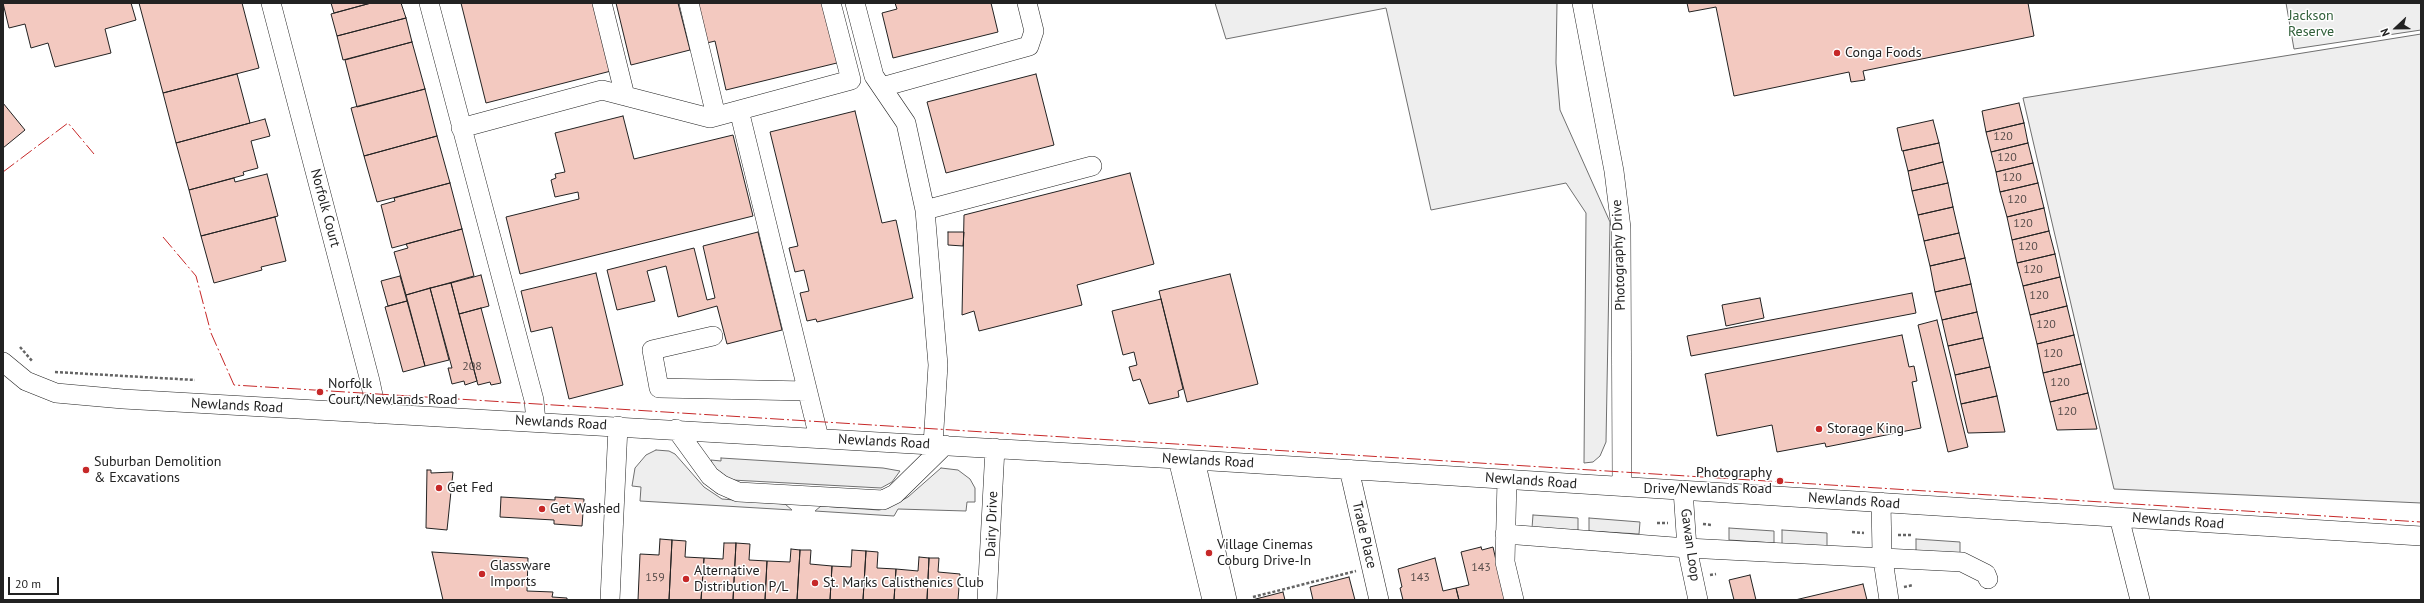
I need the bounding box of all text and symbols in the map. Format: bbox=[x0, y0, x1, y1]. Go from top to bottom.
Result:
park label: Jackson Reserve bbox=[2288, 8, 2334, 40]
north arrow bbox=[2376, 8, 2416, 48]
text: N bbox=[2377, 27, 2393, 38]
place label: Conga Foods bbox=[1845, 45, 1922, 61]
marker: Conga Foods bbox=[1832, 48, 1842, 58]
house number: 120 bbox=[1993, 130, 2013, 144]
house number: 120 bbox=[1997, 151, 2017, 165]
street label: Norfolk Court bbox=[306, 167, 344, 249]
house number: 120 bbox=[2002, 171, 2022, 185]
house number: 120 bbox=[2007, 193, 2027, 207]
street label: Photography Drive bbox=[1609, 199, 1629, 311]
house number: 120 bbox=[2013, 217, 2033, 231]
house number: 120 bbox=[2018, 240, 2038, 254]
house number: 120 bbox=[2023, 263, 2043, 277]
house number: 120 bbox=[2029, 289, 2049, 303]
house number: 120 bbox=[2036, 318, 2056, 332]
house number: 120 bbox=[2043, 347, 2063, 361]
house number: 208 bbox=[462, 360, 482, 374]
place label: Norfolk Court/Newlands Road bbox=[328, 376, 458, 408]
house number: 120 bbox=[2050, 376, 2070, 390]
marker: Norfolk Court/Newlands Road bbox=[315, 387, 325, 397]
street label: Newlands Road bbox=[191, 395, 283, 417]
house number: 120 bbox=[2057, 405, 2077, 419]
street label: Newlands Road bbox=[515, 412, 607, 434]
place label: Storage King bbox=[1827, 421, 1904, 437]
marker: Storage King bbox=[1814, 424, 1824, 434]
street label: Newlands Road bbox=[838, 431, 930, 453]
street label: Newlands Road bbox=[1162, 450, 1254, 472]
place label: Suburban Demolition & Excavations bbox=[94, 454, 221, 486]
marker: Suburban Demolition & Excavations bbox=[81, 465, 91, 475]
place label: Photography Drive/Newlands Road bbox=[1644, 465, 1772, 498]
street label: Newlands Road bbox=[1484, 469, 1578, 493]
marker: Photography Drive/Newlands Road bbox=[1775, 476, 1785, 486]
place label: Get Fed bbox=[447, 480, 493, 496]
marker: Get Fed bbox=[434, 483, 444, 493]
street label: Newlands Road bbox=[1807, 489, 1901, 513]
street label: Dairy Drive bbox=[982, 491, 1002, 557]
street label: Trade Place bbox=[1348, 500, 1380, 570]
place label: Get Washed bbox=[550, 501, 620, 517]
marker: Get Washed bbox=[537, 504, 547, 514]
street label: Gawan Loop bbox=[1677, 508, 1703, 582]
street label: Newlands Road bbox=[2131, 509, 2225, 533]
place label: Village Cinemas Coburg Drive-In bbox=[1217, 537, 1313, 570]
marker: Village Cinemas Coburg Drive-In bbox=[1204, 548, 1214, 558]
place label: Glassware Imports bbox=[490, 558, 550, 590]
house number: 143 bbox=[1471, 561, 1491, 575]
place label: Alternative Distribution P/L bbox=[694, 563, 789, 596]
scale bar bbox=[10, 569, 61, 595]
marker: Glassware Imports bbox=[477, 569, 487, 579]
house number: 159 bbox=[645, 571, 665, 585]
house number: 143 bbox=[1410, 571, 1430, 585]
marker: Alternative Distribution P/L bbox=[681, 574, 691, 584]
place label: St. Marks Calisthenics Club bbox=[823, 575, 984, 591]
text: 20 m bbox=[15, 576, 41, 591]
marker: St. Marks Calisthenics Club bbox=[810, 578, 820, 588]

